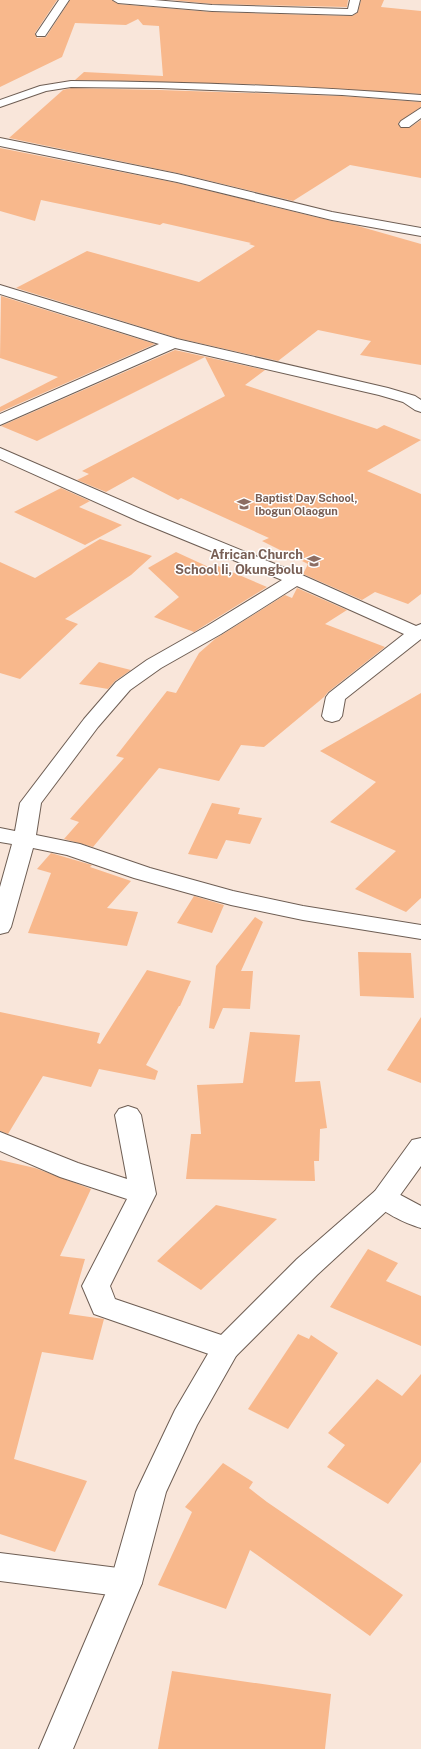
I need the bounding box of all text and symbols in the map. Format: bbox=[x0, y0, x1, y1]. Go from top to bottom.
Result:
place label: Baptist Day School, Ibogun Olaogun bbox=[255, 492, 358, 517]
school or university icon: Baptist Day School, Ibogun Olaogun bbox=[236, 496, 252, 512]
place label: African Church School Ii, Okungbolu bbox=[175, 547, 303, 577]
school or university icon: African Church School Ii, Okungbolu bbox=[306, 553, 322, 569]

